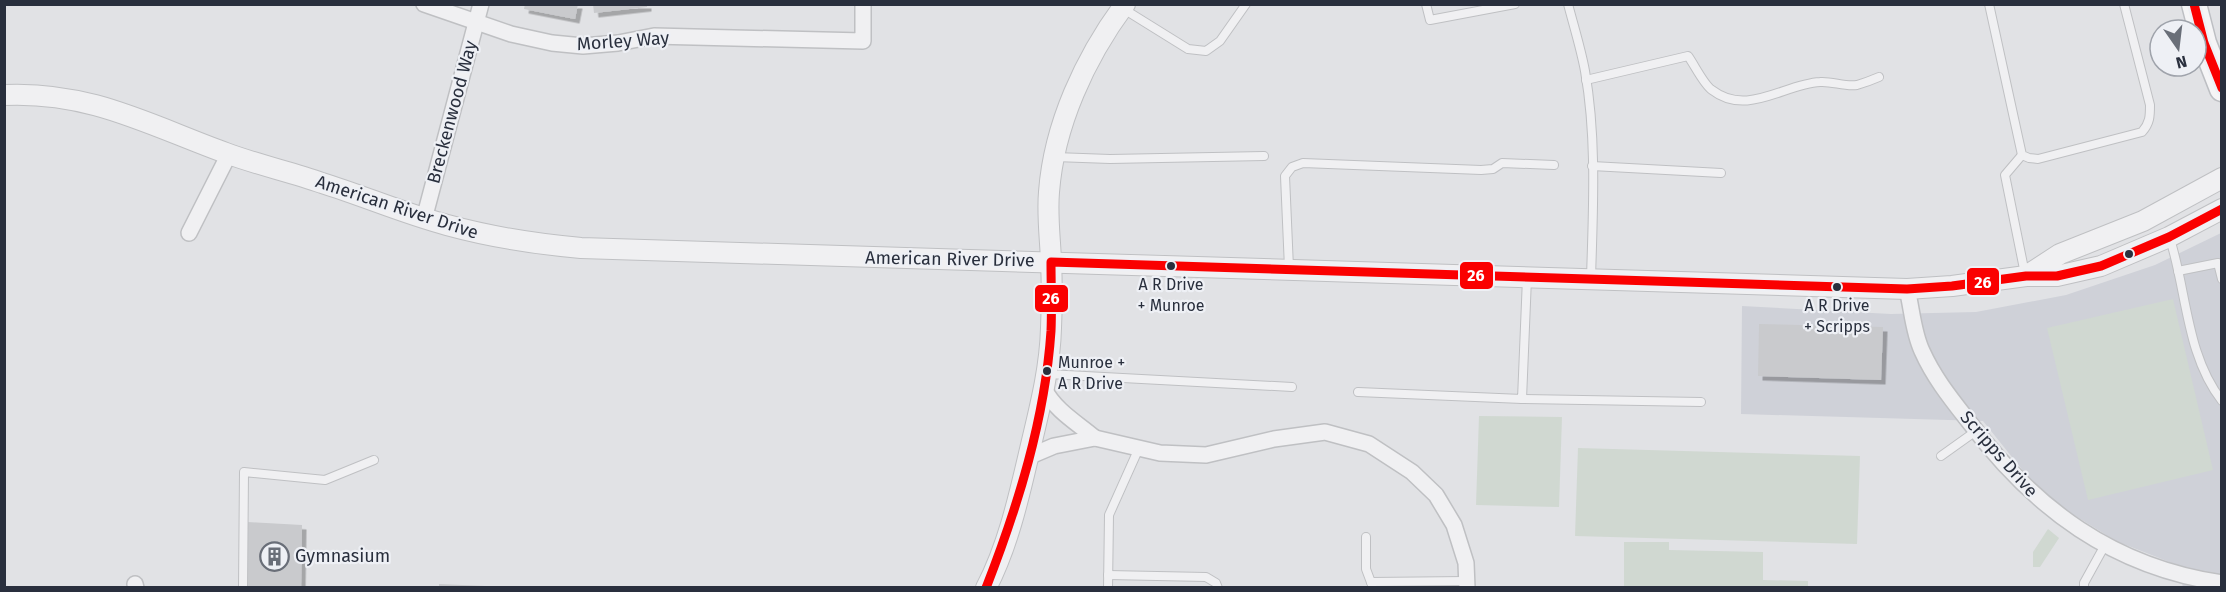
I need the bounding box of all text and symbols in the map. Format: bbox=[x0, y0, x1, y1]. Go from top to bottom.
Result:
north arrow bbox=[2148, 18, 2208, 78]
street label: Morley Way bbox=[576, 27, 670, 55]
street label: Breckenwood Way bbox=[422, 38, 482, 186]
text: N bbox=[2174, 52, 2189, 73]
street label: American River Drive bbox=[313, 170, 481, 244]
street label: American River Drive bbox=[865, 247, 1035, 271]
unlabelled marker bbox=[2123, 248, 2135, 260]
marker: A R Drive + Munroe bbox=[1165, 260, 1177, 272]
line badge: 26 bbox=[1459, 261, 1494, 290]
text: 26 bbox=[1467, 266, 1485, 285]
line badge: 26 bbox=[1966, 267, 2000, 296]
text: 26 bbox=[1974, 273, 1992, 292]
place label: A R Drive + Munroe bbox=[1137, 275, 1205, 315]
marker: A R Drive + Scripps bbox=[1831, 281, 1843, 293]
line badge: 26 bbox=[1034, 284, 1069, 313]
text: 26 bbox=[1042, 289, 1060, 308]
place label: A R Drive + Scripps bbox=[1804, 296, 1870, 336]
place label: Munroe + A R Drive bbox=[1058, 353, 1125, 393]
marker: Munroe + A R Drive bbox=[1041, 365, 1053, 377]
street label: Scripps Drive bbox=[1956, 406, 2042, 502]
building icon: Gymnasium bbox=[258, 540, 290, 572]
place label: Gymnasium bbox=[295, 545, 390, 567]

